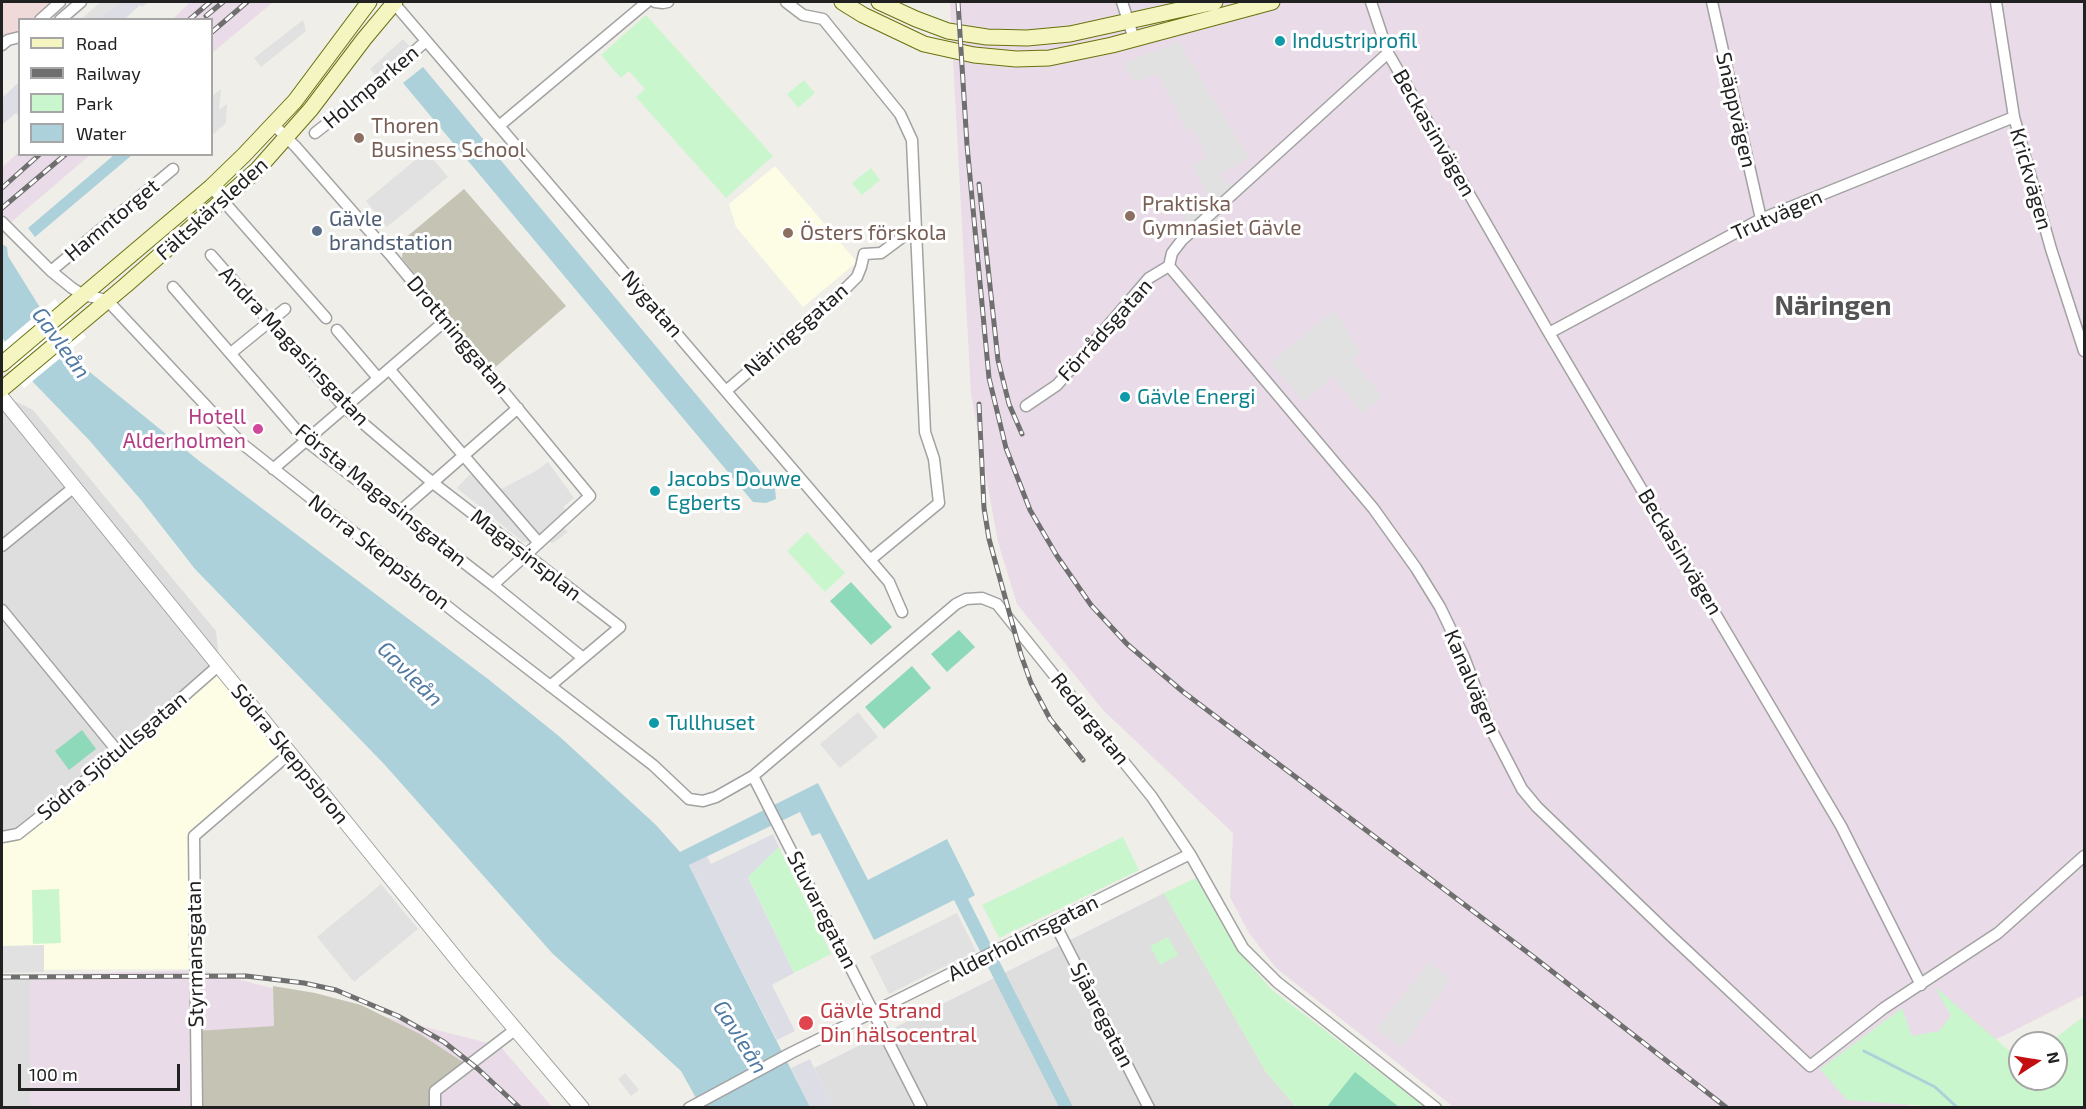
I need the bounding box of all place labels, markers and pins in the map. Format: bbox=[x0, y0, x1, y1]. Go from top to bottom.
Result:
place label: Industriprofil bbox=[1292, 28, 1417, 54]
marker: Industriprofil bbox=[1273, 34, 1287, 48]
place label: Thoren Business School bbox=[371, 113, 526, 163]
marker: Thoren Business School bbox=[352, 131, 366, 145]
place label: Praktiska Gymnasiet Gävle bbox=[1142, 191, 1302, 241]
place label: Gävle brandstation bbox=[329, 206, 453, 256]
marker: Praktiska Gymnasiet Gävle bbox=[1123, 209, 1137, 223]
place label: Östers förskola bbox=[800, 220, 947, 246]
marker: Gävle brandstation bbox=[310, 224, 324, 238]
marker: Östers förskola bbox=[781, 226, 795, 240]
place label: Gävle Energi bbox=[1137, 384, 1256, 410]
marker: Gävle Energi bbox=[1118, 390, 1132, 404]
place label: Hotell Alderholmen bbox=[123, 404, 246, 454]
marker: Hotell Alderholmen bbox=[251, 422, 265, 436]
place label: Jacobs Douwe Egberts bbox=[667, 466, 801, 516]
marker: Jacobs Douwe Egberts bbox=[648, 484, 662, 498]
place label: Tullhuset bbox=[666, 710, 755, 736]
marker: Tullhuset bbox=[647, 716, 661, 730]
place label: Gävle Strand Din hälsocentral bbox=[820, 998, 976, 1048]
marker: Gävle Strand Din hälsocentral bbox=[797, 1014, 815, 1032]

